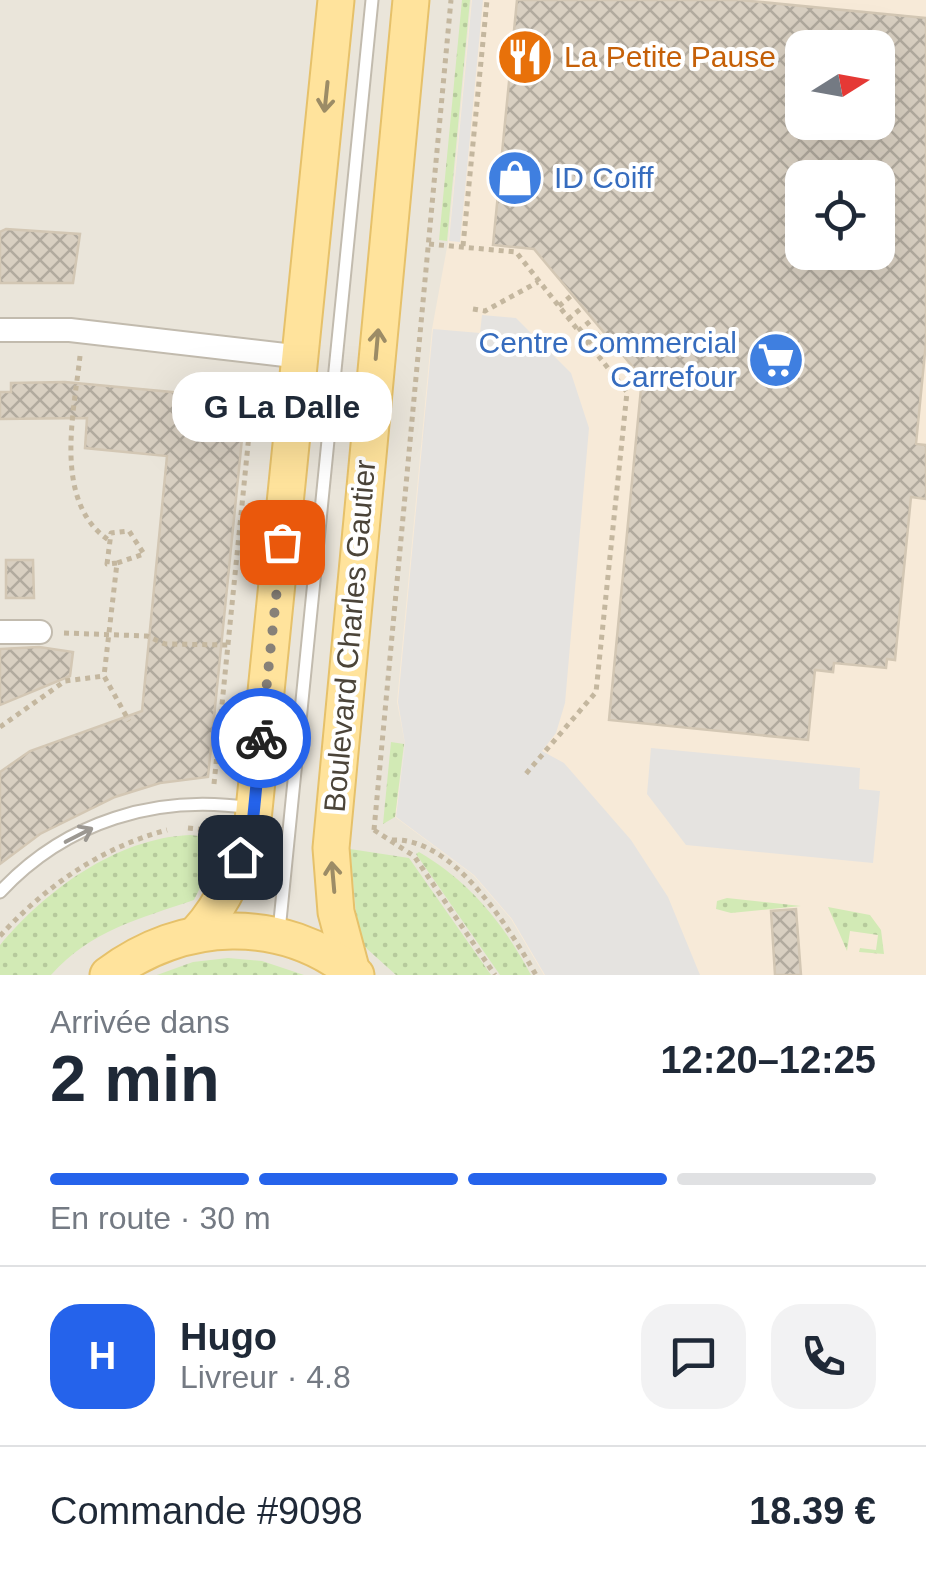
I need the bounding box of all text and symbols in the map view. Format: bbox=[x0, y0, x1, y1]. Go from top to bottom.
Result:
restaurant icon: La Petite Pause bbox=[495, 27, 555, 87]
north arrow bbox=[785, 30, 895, 140]
map controls bbox=[785, 30, 895, 270]
place label: La Petite Pause bbox=[564, 40, 776, 73]
one-way arrow bbox=[316, 80, 335, 113]
shop icon: ID Coiff bbox=[485, 148, 545, 208]
button: locate bbox=[785, 160, 895, 270]
place label: ID Coiff bbox=[554, 161, 654, 194]
place label: Centre Commercial Carrefour bbox=[479, 326, 737, 393]
one-way arrow bbox=[368, 328, 387, 360]
supermarket icon: Centre Commercial Carrefour bbox=[746, 330, 806, 390]
callout: G La Dalle bbox=[172, 372, 392, 442]
text: G La Dalle bbox=[204, 389, 360, 425]
street label: Boulevard Charles Gautier bbox=[318, 458, 381, 813]
pin bbox=[240, 500, 325, 585]
icon: bag bbox=[255, 515, 310, 570]
courier bbox=[211, 688, 311, 788]
icon: bike bbox=[234, 711, 289, 766]
pin bbox=[198, 815, 283, 900]
one-way arrow bbox=[63, 825, 93, 844]
icon: home bbox=[213, 830, 268, 885]
one-way arrow bbox=[323, 861, 342, 893]
text: Arrivée dans bbox=[50, 1004, 230, 1040]
text: 12:20–12:25 bbox=[660, 1039, 876, 1081]
text: 2 min bbox=[50, 1042, 220, 1115]
text: En route · 30 m bbox=[50, 1200, 271, 1236]
button: chat bbox=[641, 1304, 746, 1409]
button: phone bbox=[771, 1304, 876, 1409]
text: Hugo bbox=[180, 1316, 277, 1358]
text: H bbox=[89, 1335, 116, 1377]
text: Livreur · 4.8 bbox=[180, 1359, 351, 1395]
text: Commande #9098 bbox=[50, 1490, 363, 1532]
text: 18.39 € bbox=[749, 1490, 876, 1532]

